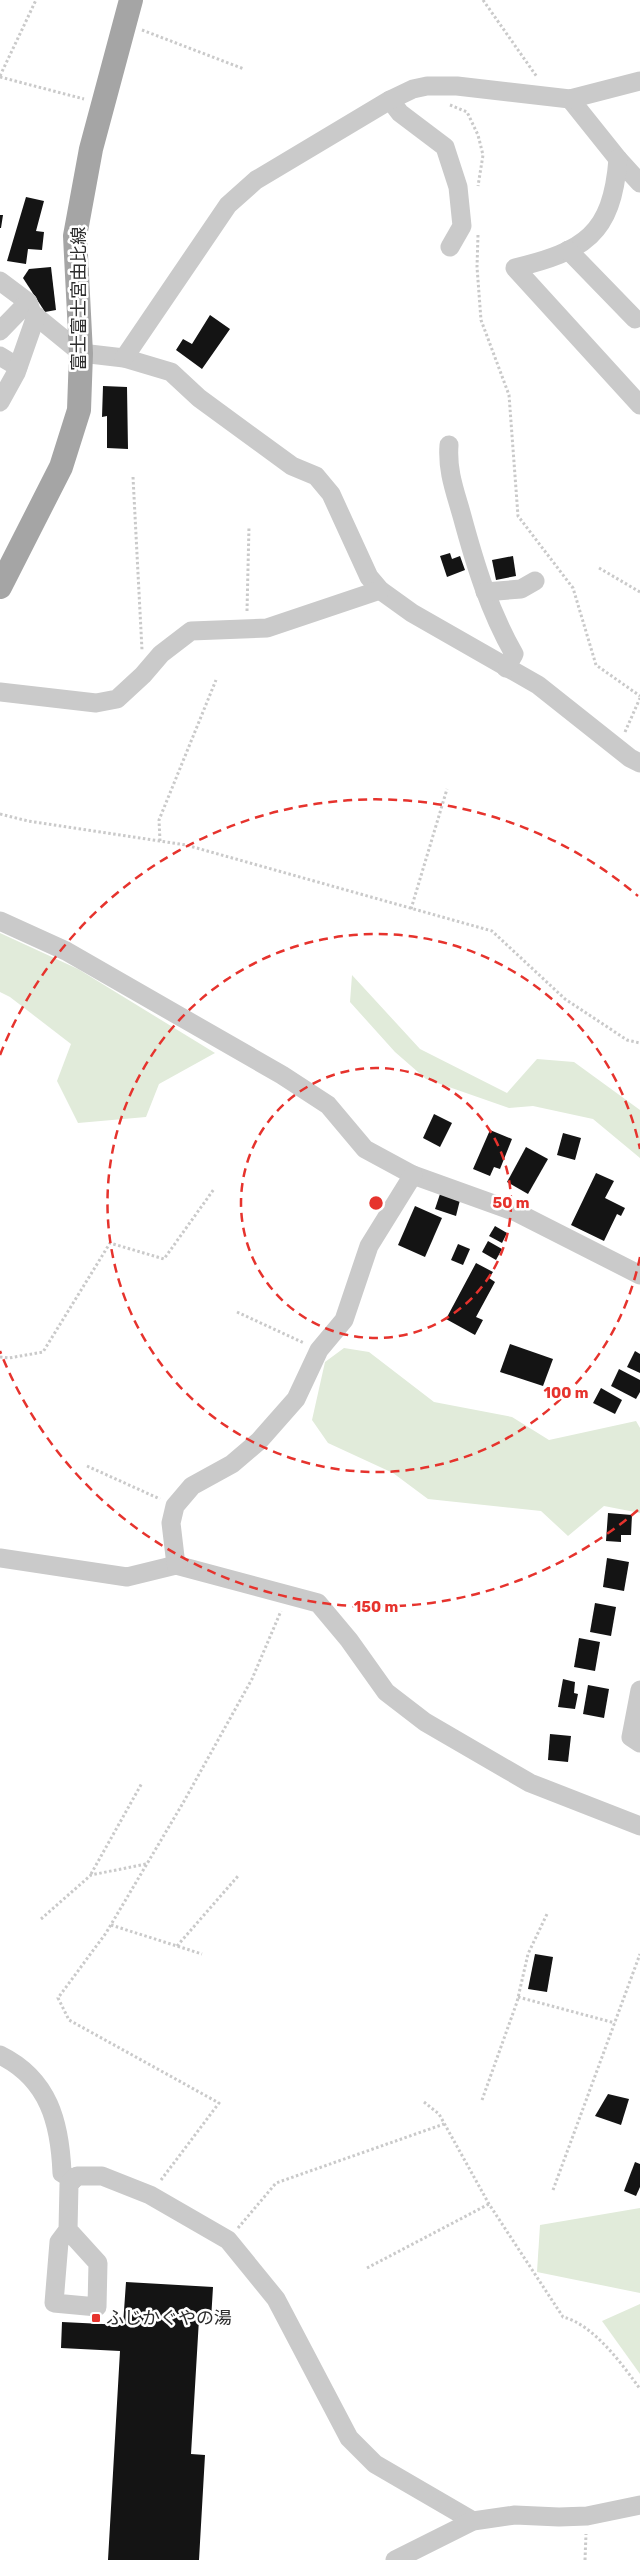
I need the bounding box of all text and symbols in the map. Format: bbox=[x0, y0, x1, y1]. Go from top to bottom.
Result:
street label: 富士富士宮由比線 bbox=[68, 227, 90, 371]
centre of rings bbox=[367, 1194, 385, 1212]
text: 50 m bbox=[493, 1194, 529, 1212]
text: 100 m bbox=[544, 1384, 588, 1402]
text: 150 m bbox=[354, 1598, 398, 1616]
place label: ふじかぐやの湯 bbox=[106, 2307, 232, 2329]
marker: ふじかぐやの湯 bbox=[90, 2312, 102, 2324]

